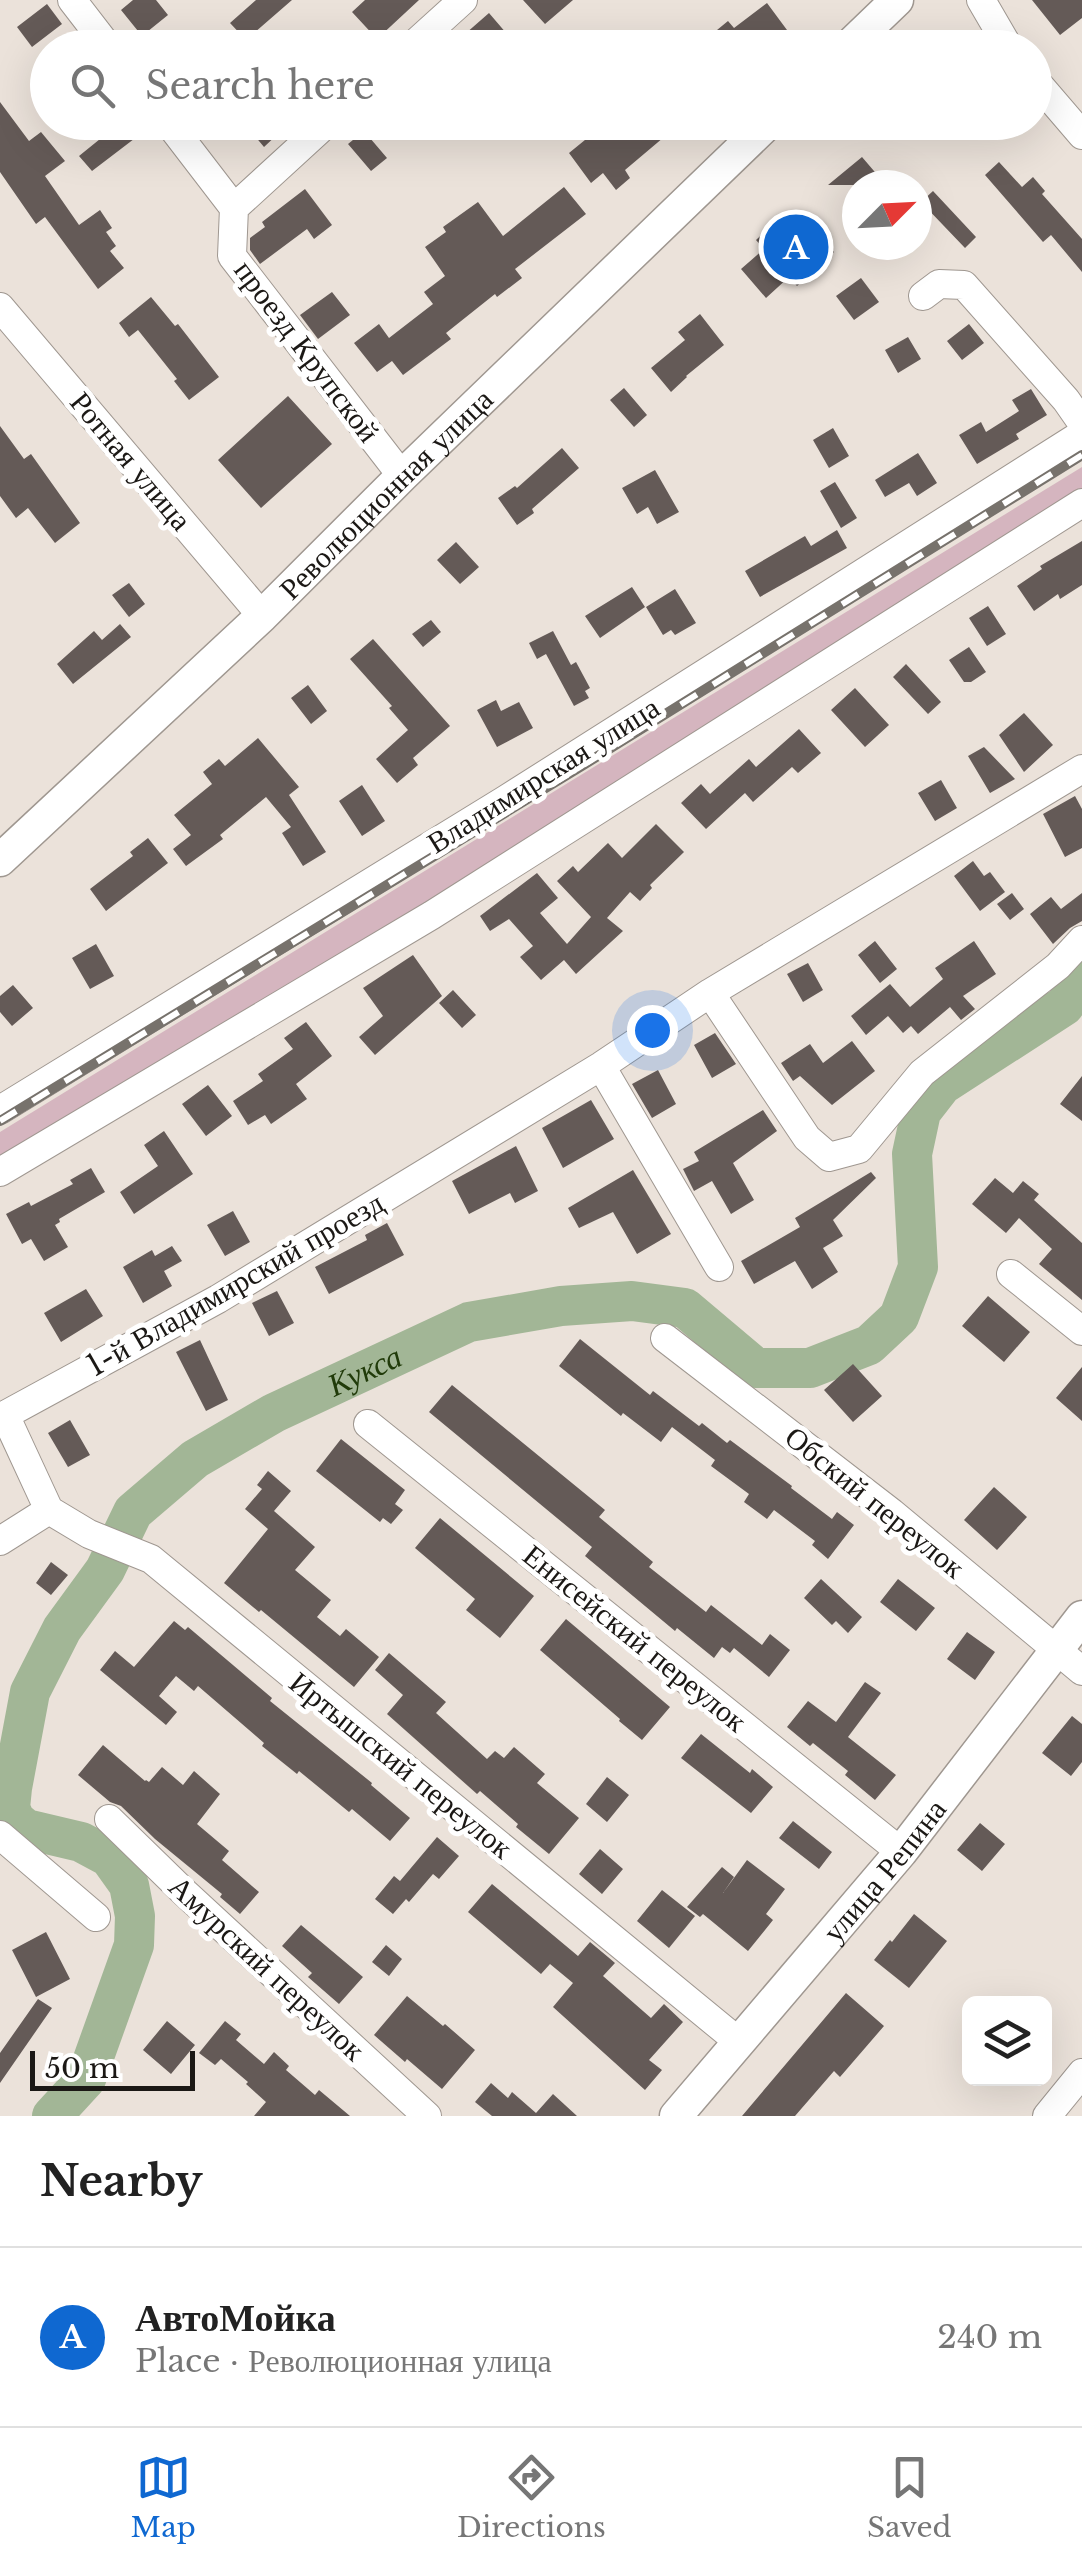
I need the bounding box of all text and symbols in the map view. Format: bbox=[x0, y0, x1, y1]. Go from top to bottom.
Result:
search box bbox=[30, 30, 1052, 140]
icon: search bbox=[65, 58, 120, 113]
text: Search here bbox=[145, 62, 375, 109]
north arrow bbox=[842, 170, 932, 260]
pin: A bbox=[764, 210, 828, 284]
street label: проезд Крупской bbox=[227, 253, 387, 449]
street label: Революционная улица bbox=[271, 381, 500, 607]
street label: Ротная улица bbox=[62, 384, 200, 538]
street label: Владимирская улица bbox=[420, 689, 666, 861]
your location bbox=[627, 1005, 678, 1056]
street label: 1-й Владимирский проезд bbox=[80, 1184, 390, 1384]
water label: Кукса bbox=[320, 1336, 408, 1406]
street label: Обский переулок bbox=[778, 1418, 973, 1586]
street label: Енисейский переулок bbox=[516, 1536, 755, 1740]
street label: Иртышский переулок bbox=[282, 1664, 520, 1867]
street label: улица Репина bbox=[814, 1792, 954, 1949]
street label: Амурский переулок bbox=[161, 1868, 373, 2069]
map controls bbox=[962, 1996, 1052, 2086]
button: layers bbox=[962, 1996, 1052, 2086]
scale bar bbox=[30, 2046, 195, 2090]
text: 50 m bbox=[45, 2051, 119, 2086]
text: Nearby bbox=[40, 2155, 203, 2207]
text: АвтоМойка bbox=[135, 2294, 336, 2341]
text: A bbox=[60, 2317, 85, 2357]
text: 240 m bbox=[937, 2317, 1042, 2357]
text: Place · Революционная улица bbox=[135, 2341, 552, 2381]
tab: Map bbox=[131, 2450, 196, 2545]
tab: Directions bbox=[457, 2450, 606, 2545]
tab: Saved bbox=[867, 2450, 951, 2545]

